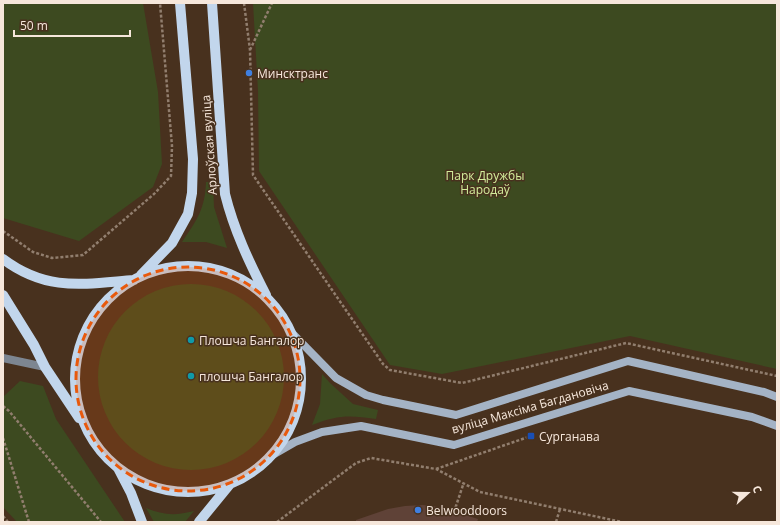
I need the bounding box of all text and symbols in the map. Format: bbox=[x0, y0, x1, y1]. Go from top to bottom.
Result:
scale bar bbox=[14, 12, 130, 38]
text: 50 m bbox=[20, 17, 48, 34]
place label: Минсктранс bbox=[257, 65, 328, 82]
marker: Минсктранс bbox=[244, 68, 254, 78]
street label: Арлоўская вуліца bbox=[197, 94, 221, 196]
park label: Парк Дружбы Народаў bbox=[446, 167, 524, 198]
place label: Плошча Бангалор bbox=[199, 332, 304, 349]
marker: Плошча Бангалор bbox=[186, 335, 196, 345]
place label: плошча Бангалор bbox=[199, 368, 303, 385]
marker: плошча Бангалор bbox=[186, 371, 196, 381]
street label: вуліца Максіма Багдановіча bbox=[450, 376, 610, 438]
place label: Сурганава bbox=[539, 428, 600, 445]
marker: Сурганава bbox=[526, 431, 536, 441]
north arrow bbox=[728, 473, 768, 513]
text: С bbox=[750, 483, 766, 495]
place label: Belwooddoors bbox=[426, 502, 507, 519]
marker: Belwooddoors bbox=[413, 505, 423, 515]

